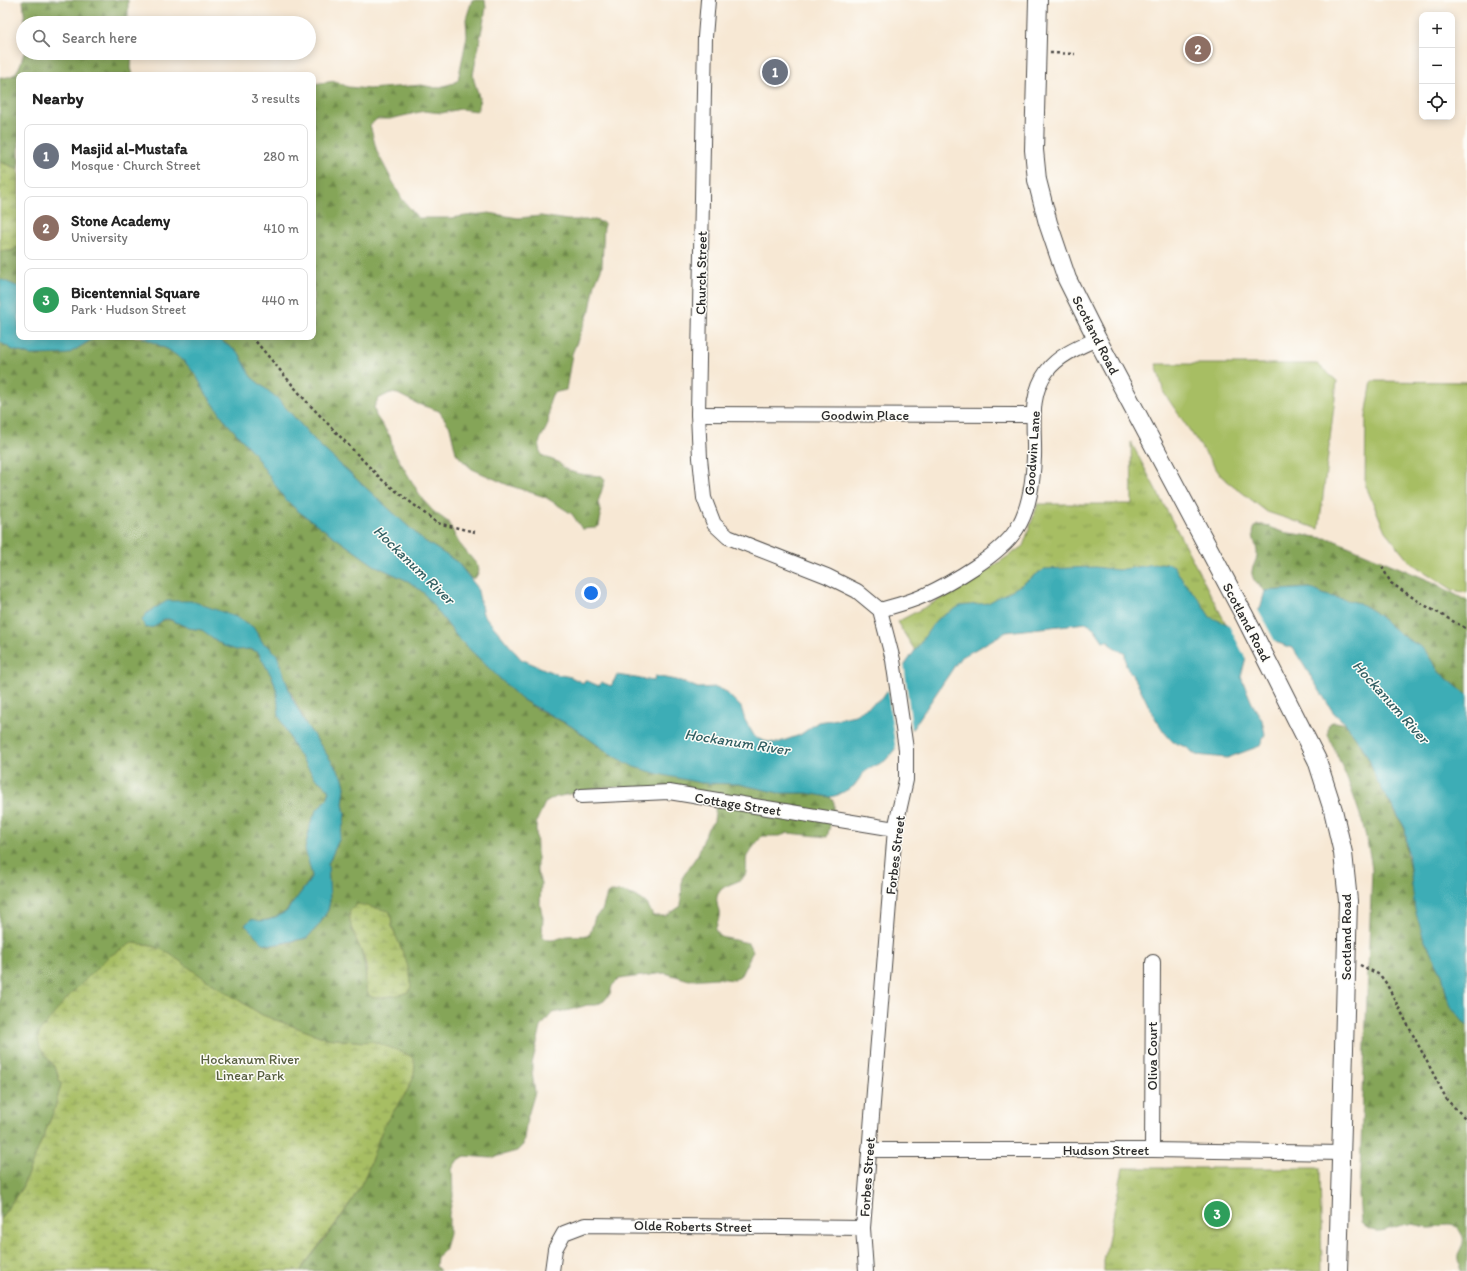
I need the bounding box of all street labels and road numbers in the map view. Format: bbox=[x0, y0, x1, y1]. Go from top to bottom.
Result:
street label: Church Street bbox=[692, 231, 711, 315]
street label: Scotland Road bbox=[1068, 293, 1123, 378]
street label: Goodwin Place bbox=[821, 407, 909, 424]
street label: Goodwin Lane bbox=[1021, 410, 1044, 496]
street label: Scotland Road bbox=[1219, 580, 1275, 665]
street label: Cottage Street bbox=[693, 789, 782, 820]
street label: Forbes Street bbox=[882, 814, 909, 896]
street label: Scotland Road bbox=[1338, 893, 1355, 980]
street label: Oliva Court bbox=[1144, 1022, 1161, 1090]
street label: Forbes Street bbox=[856, 1137, 879, 1218]
street label: Hudson Street bbox=[1063, 1142, 1149, 1159]
street label: Olde Roberts Street bbox=[634, 1217, 752, 1236]

